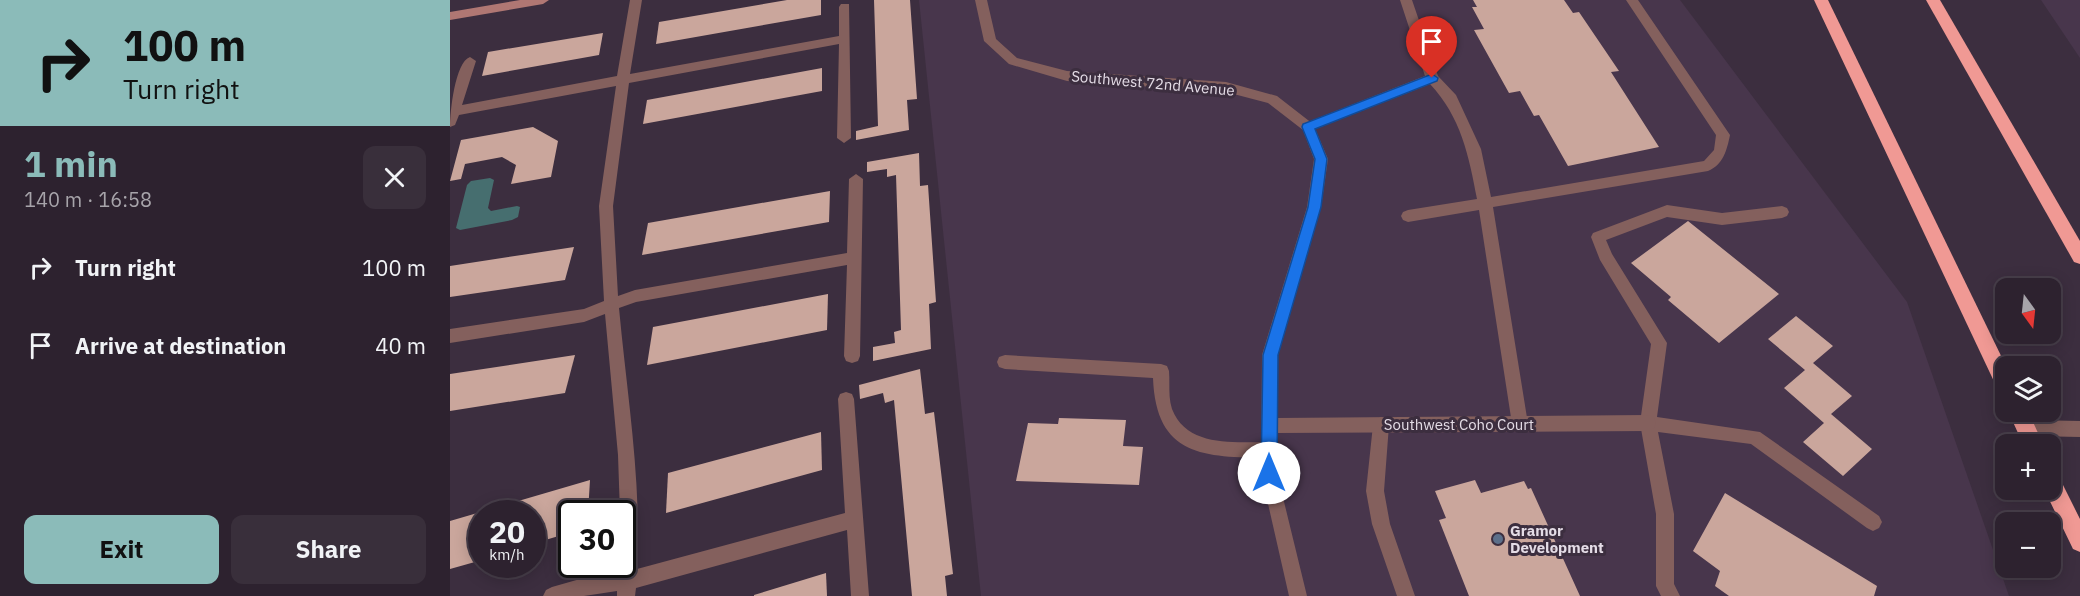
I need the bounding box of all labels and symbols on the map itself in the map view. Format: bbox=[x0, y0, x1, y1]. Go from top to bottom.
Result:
pin bbox=[1406, 16, 1457, 78]
street label: Southwest 72nd Avenue bbox=[1071, 66, 1235, 100]
north arrow bbox=[1995, 278, 2061, 344]
street label: Southwest Coho Court bbox=[1384, 415, 1534, 434]
position arrow bbox=[1237, 441, 1301, 505]
speed limit sign: 30 bbox=[558, 500, 636, 578]
place label: Gramor Development bbox=[1510, 521, 1604, 557]
marker: Gramor Development bbox=[1491, 532, 1505, 546]

